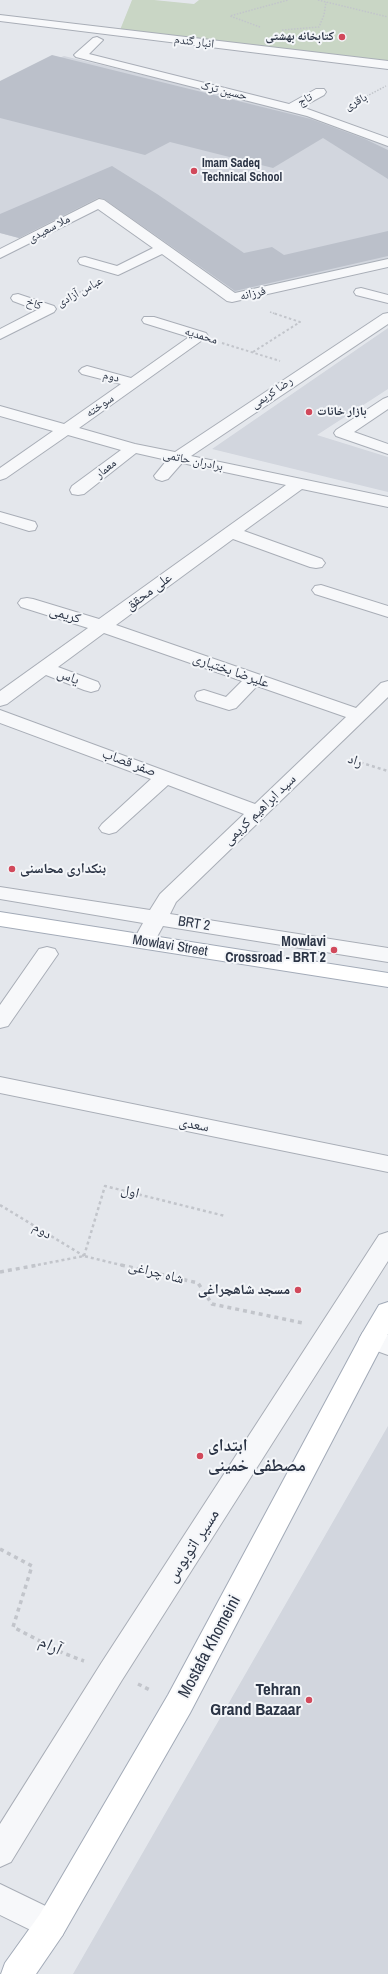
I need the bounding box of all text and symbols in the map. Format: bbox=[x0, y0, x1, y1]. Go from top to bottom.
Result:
place label: کتابخانه بهشتی bbox=[266, 30, 334, 44]
street label: انبار گندم bbox=[173, 32, 215, 52]
marker: کتابخانه بهشتی bbox=[337, 32, 347, 42]
street label: حسین ترک bbox=[199, 78, 249, 104]
street label: تاج bbox=[295, 90, 315, 110]
street label: باقری bbox=[342, 90, 370, 114]
place label: Imam Sadeq Technical School bbox=[202, 157, 282, 185]
marker: Imam Sadeq Technical School bbox=[189, 166, 199, 176]
street label: ملا سعیدی bbox=[25, 212, 73, 246]
street label: عباس آزادی bbox=[55, 274, 105, 310]
street label: فرزانه bbox=[239, 284, 267, 304]
street label: کاخ bbox=[24, 295, 44, 313]
street label: محمدیه bbox=[183, 324, 219, 348]
street label: دوم bbox=[101, 368, 121, 386]
street label: رضا کریمی bbox=[248, 374, 296, 412]
street label: سوخته bbox=[83, 391, 117, 421]
place label: بازار خانات bbox=[317, 405, 367, 419]
marker: بازار خانات bbox=[304, 407, 314, 417]
street label: برادران حاتمی bbox=[162, 448, 224, 474]
street label: معمار bbox=[92, 456, 120, 482]
street label: علی محقق bbox=[122, 570, 176, 614]
street label: کریمی bbox=[47, 602, 83, 628]
street label: علیرضا بختیاری bbox=[191, 650, 271, 692]
street label: یاس bbox=[54, 665, 82, 689]
street label: صفر قصاب bbox=[100, 745, 158, 781]
street label: راد bbox=[345, 751, 365, 771]
street label: سید ابراهیم کریمی bbox=[220, 771, 300, 849]
place label: بنکداری محاسنی bbox=[20, 861, 106, 877]
marker: بنکداری محاسنی bbox=[7, 864, 17, 874]
street label: BRT 2 bbox=[177, 913, 211, 935]
street label: Mowlavi Street bbox=[131, 932, 209, 960]
place label: Mowlavi Crossroad - BRT 2 bbox=[225, 934, 326, 966]
marker: Mowlavi Crossroad - BRT 2 bbox=[329, 945, 339, 955]
street label: سعدی bbox=[178, 1114, 210, 1136]
street label: اول bbox=[119, 1182, 141, 1202]
street label: دوم bbox=[29, 1219, 55, 1243]
street label: شاه چراغی bbox=[127, 1258, 185, 1288]
place label: مسجد شاهچراغی bbox=[198, 1282, 290, 1298]
marker: مسجد شاهچراغی bbox=[293, 1285, 303, 1295]
place label: ابتدای مصطفی خمینی bbox=[208, 1436, 306, 1476]
marker: ابتدای مصطفی خمینی bbox=[195, 1451, 205, 1461]
street label: مسیر اتوبوس bbox=[162, 1505, 224, 1587]
street label: Mostafa Khomeini bbox=[174, 1592, 246, 1702]
street label: آرام bbox=[35, 1632, 65, 1660]
place label: Tehran Grand Bazaar bbox=[210, 1680, 301, 1720]
marker: Tehran Grand Bazaar bbox=[304, 1695, 314, 1705]

